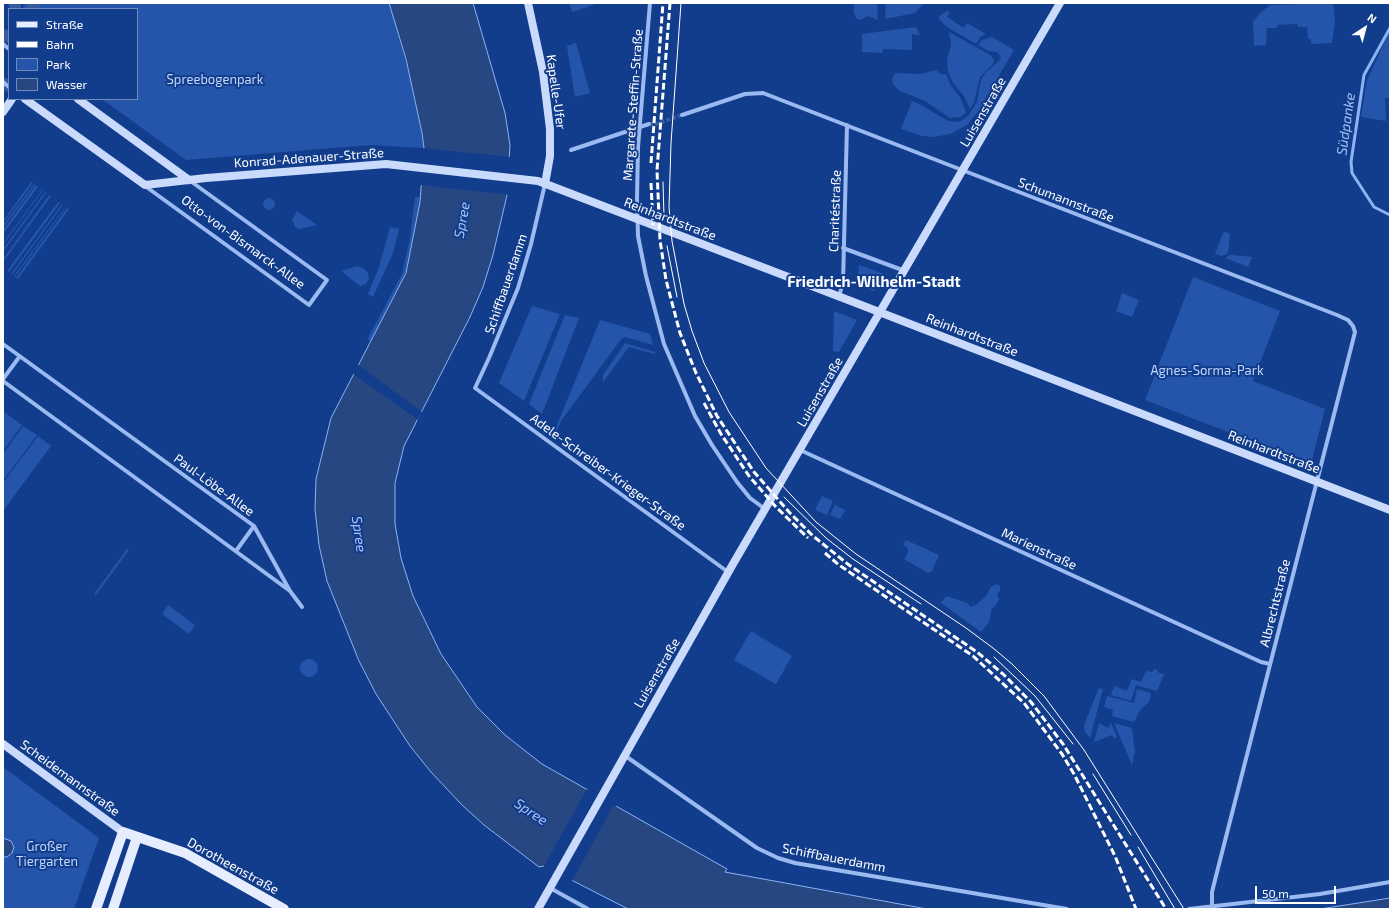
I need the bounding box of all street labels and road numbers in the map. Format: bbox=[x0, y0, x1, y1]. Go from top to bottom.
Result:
street label: Margarete-Steffin-Straße bbox=[620, 28, 646, 182]
street label: Kapelle-Ufer bbox=[543, 53, 569, 131]
street label: Luisenstraße bbox=[957, 74, 1009, 150]
street label: Konrad-Adenauer-Straße bbox=[234, 145, 384, 171]
street label: Charitéstraße bbox=[826, 170, 844, 252]
street label: Schumannstraße bbox=[1016, 174, 1116, 226]
street label: Otto-von-Bismarck-Allee bbox=[178, 192, 308, 292]
street label: Reinhardtstraße bbox=[622, 194, 718, 244]
street label: Schiffbauerdamm bbox=[482, 232, 530, 336]
street label: Reinhardtstraße bbox=[924, 310, 1020, 360]
street label: Luisenstraße bbox=[794, 354, 846, 430]
street label: Adele-Schreiber-Krieger-Straße bbox=[527, 410, 689, 534]
street label: Reinhardtstraße bbox=[1226, 427, 1322, 477]
street label: Paul-Löbe-Allee bbox=[171, 451, 257, 519]
street label: Marienstraße bbox=[999, 525, 1079, 573]
street label: Albrechtstraße bbox=[1257, 557, 1293, 649]
street label: Luisenstraße bbox=[631, 635, 683, 711]
street label: Scheidemannstraße bbox=[17, 737, 123, 819]
street label: Dorotheenstraße bbox=[185, 834, 281, 898]
street label: Schiffbauerdamm bbox=[781, 840, 887, 876]

